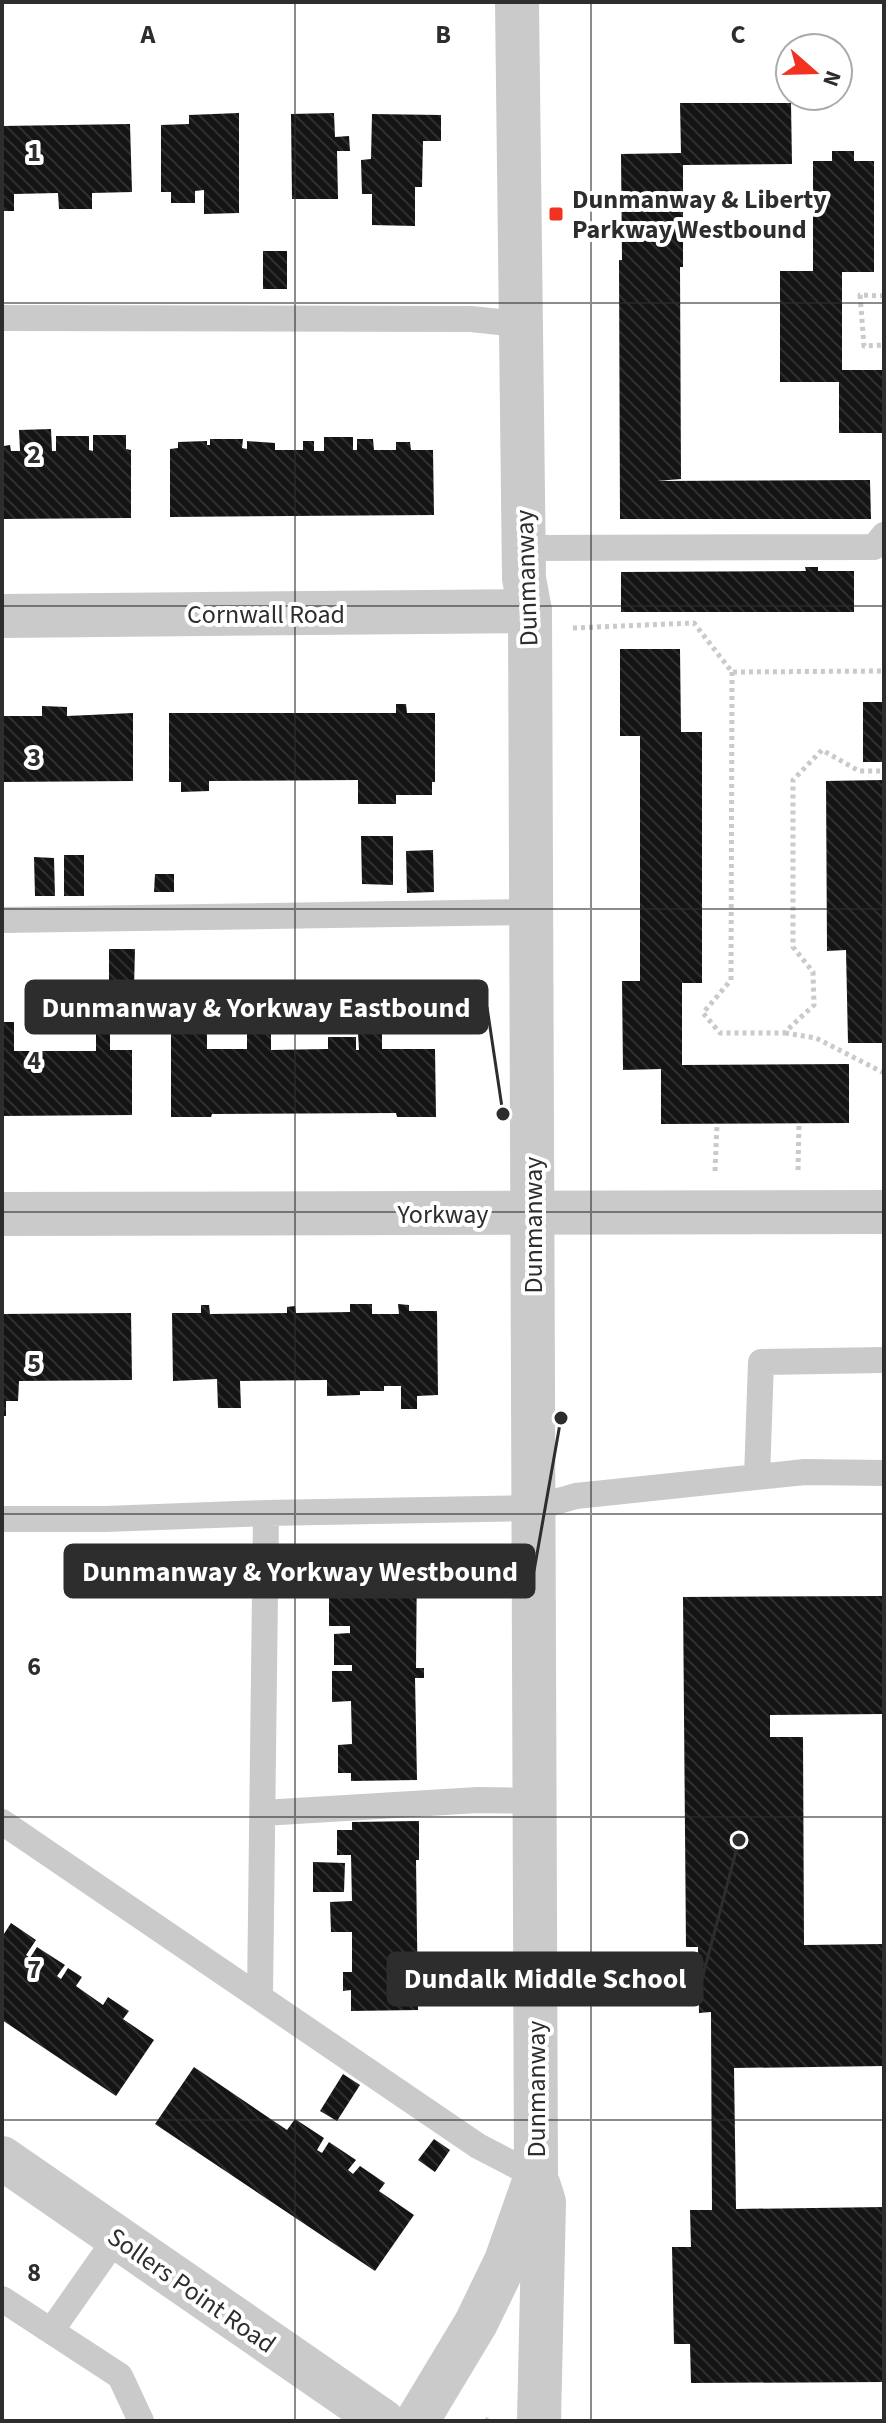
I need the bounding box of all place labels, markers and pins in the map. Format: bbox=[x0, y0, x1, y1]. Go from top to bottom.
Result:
place label: Dunmanway & Liberty Parkway Westbound bbox=[572, 181, 827, 248]
marker: Dunmanway & Liberty Parkway Westbound bbox=[547, 205, 565, 223]
callout: Dunmanway & Yorkway Eastbound bbox=[26, 981, 487, 1033]
callout: Dunmanway & Yorkway Westbound bbox=[65, 1545, 534, 1597]
callout: Dundalk Middle School bbox=[388, 1953, 702, 2005]

